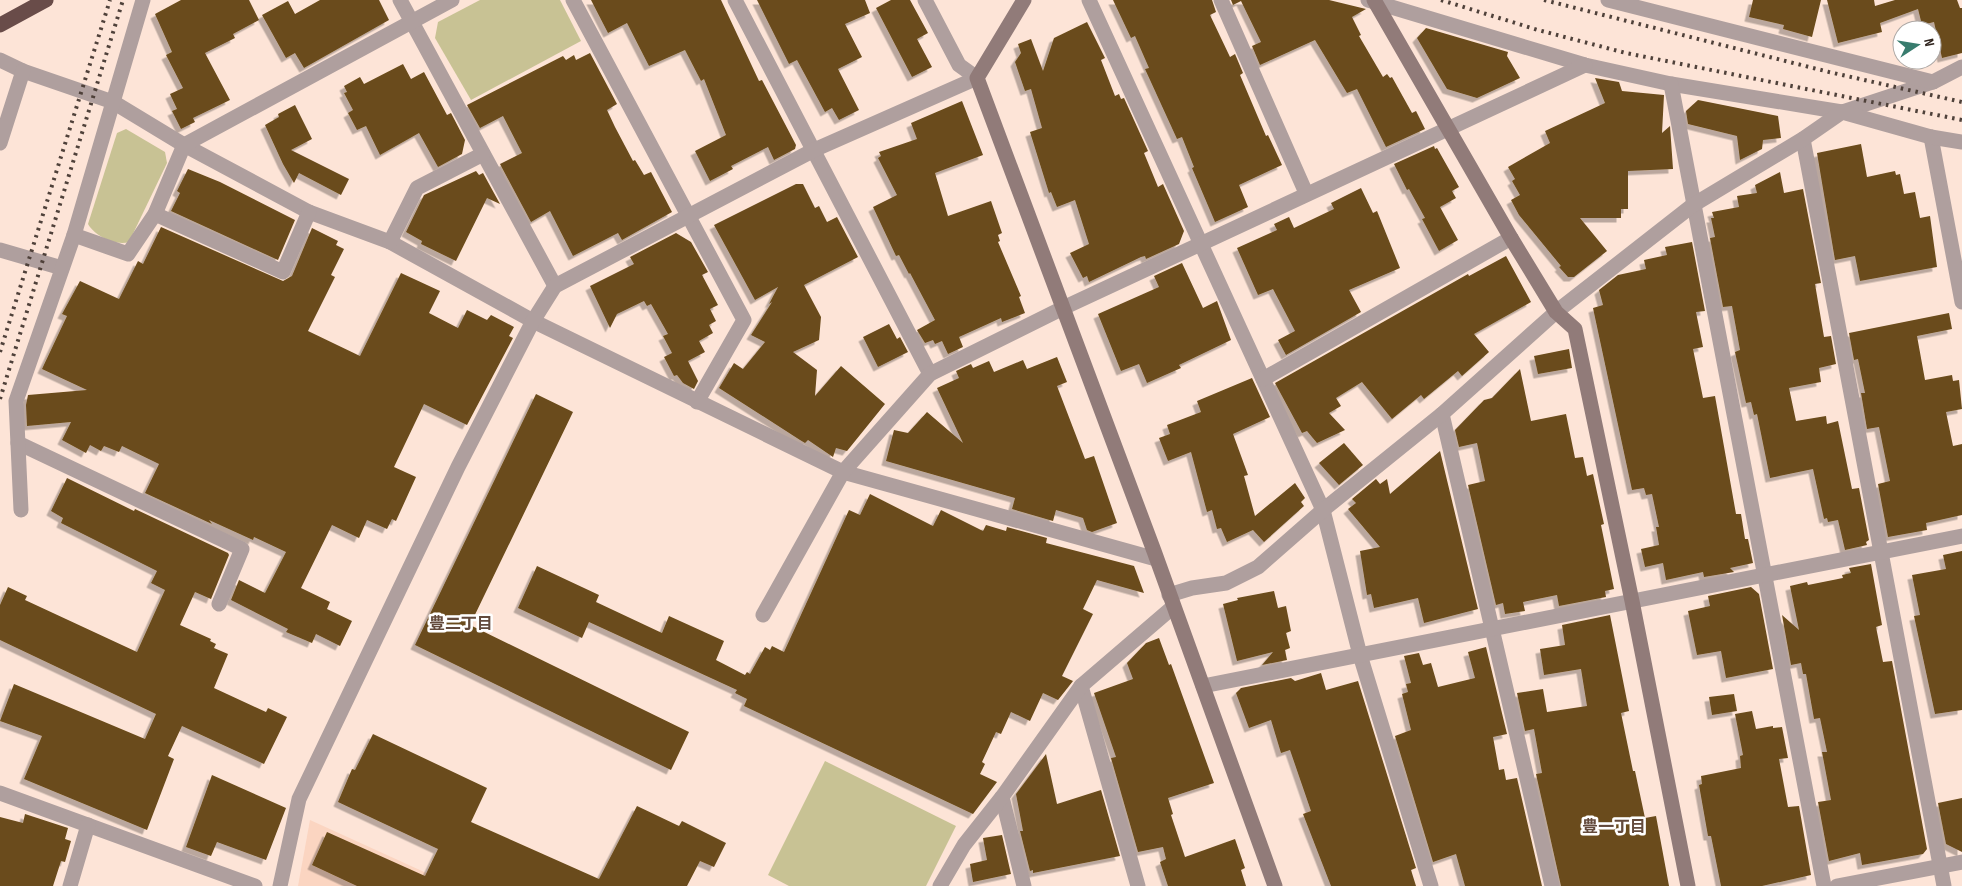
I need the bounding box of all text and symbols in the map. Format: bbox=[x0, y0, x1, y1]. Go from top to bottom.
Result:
north arrow bbox=[1892, 20, 1942, 70]
text: N bbox=[1920, 37, 1938, 48]
district label: 豊二丁目 bbox=[429, 615, 493, 634]
district label: 豊一丁目 bbox=[1582, 818, 1646, 837]

